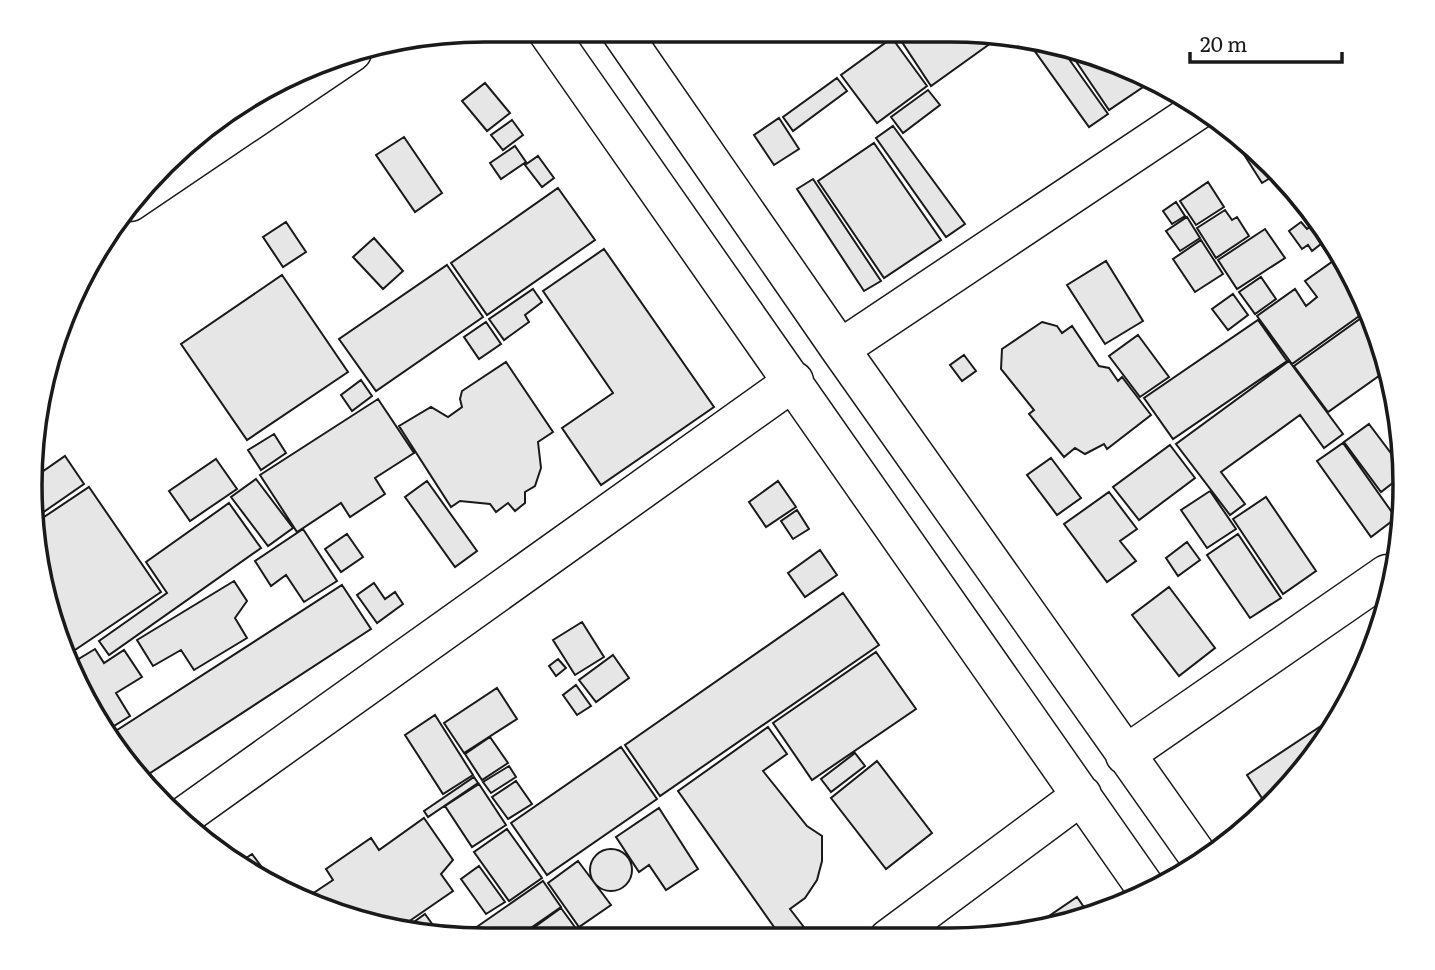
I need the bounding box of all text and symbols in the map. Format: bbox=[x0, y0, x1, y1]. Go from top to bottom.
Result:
scale bar bbox=[1190, 21, 1342, 65]
text: 20 m bbox=[1200, 27, 1247, 58]

